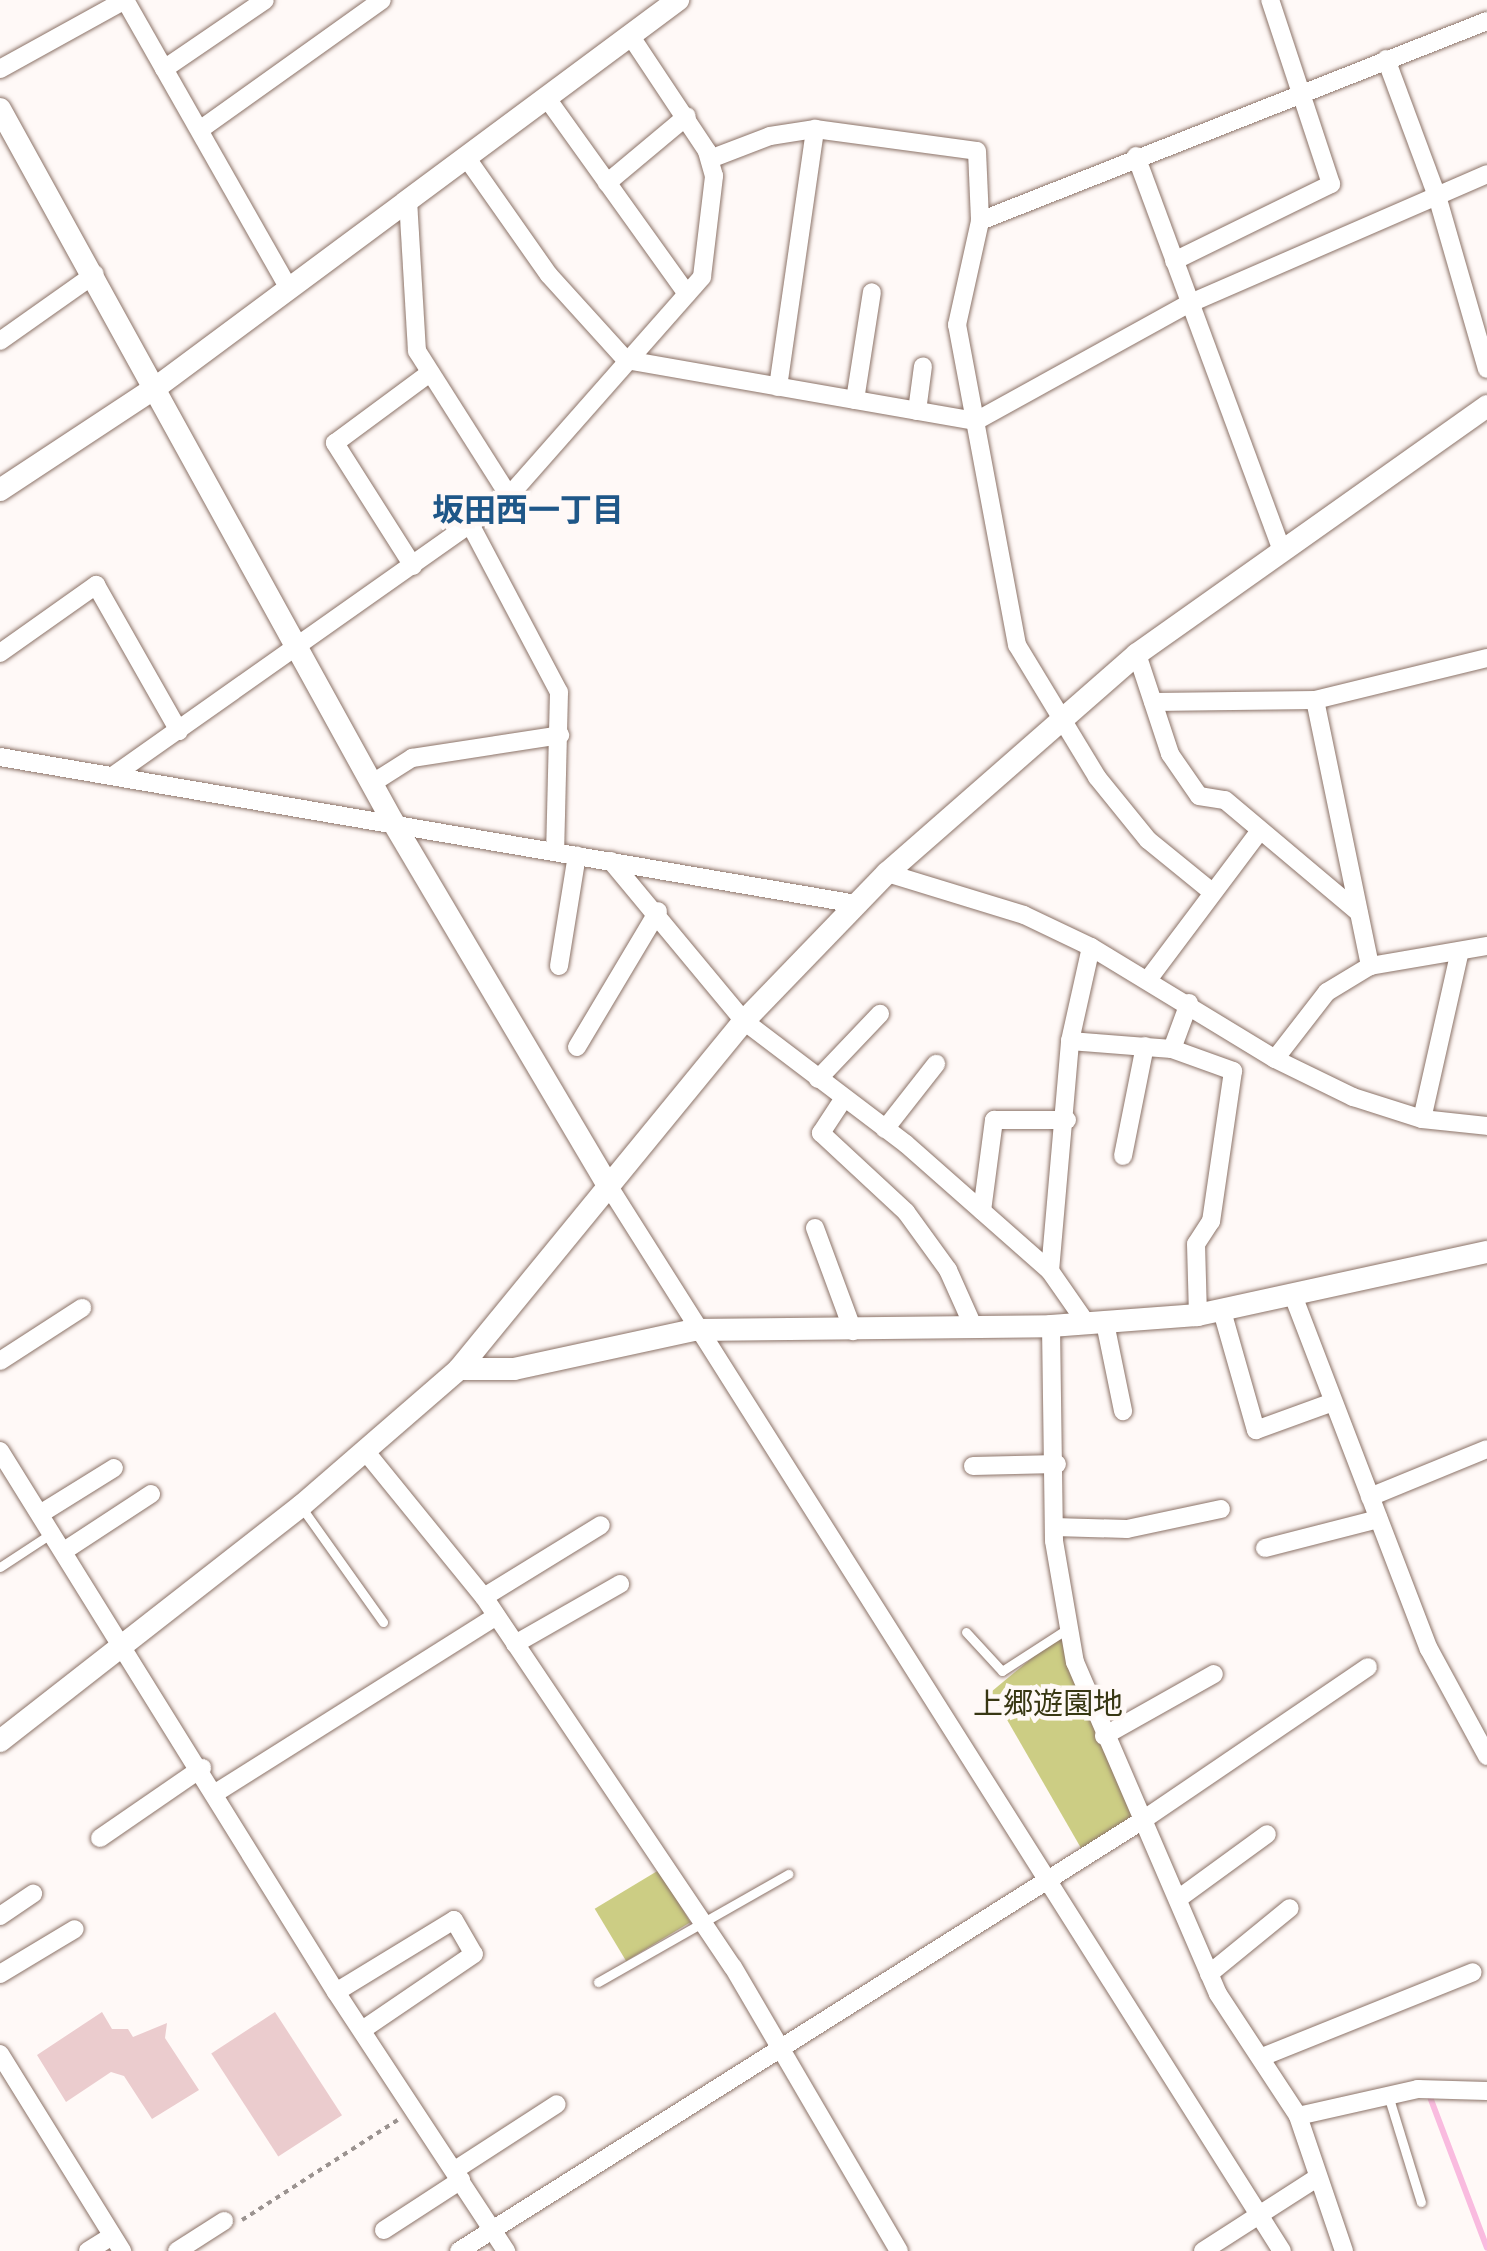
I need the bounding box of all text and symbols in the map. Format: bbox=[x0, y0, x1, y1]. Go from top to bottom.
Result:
district label: 坂田西一丁目 bbox=[432, 492, 624, 530]
park label: 上郷遊園地 bbox=[973, 1687, 1123, 1723]

